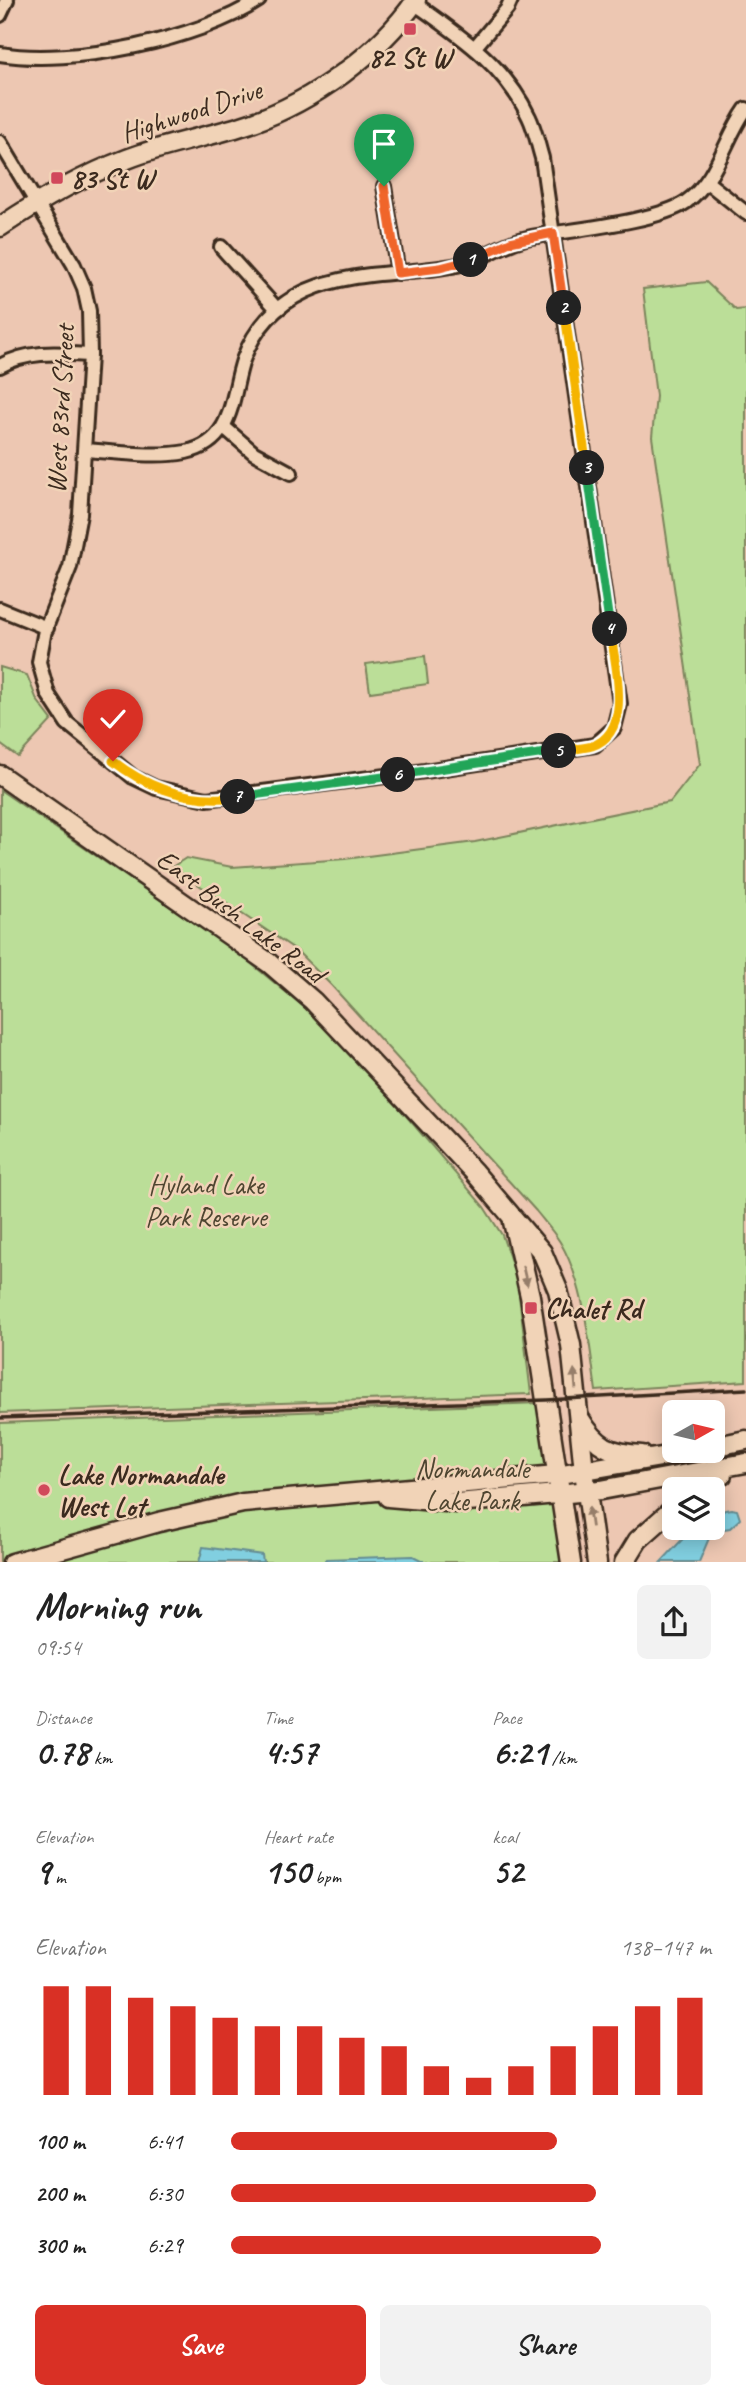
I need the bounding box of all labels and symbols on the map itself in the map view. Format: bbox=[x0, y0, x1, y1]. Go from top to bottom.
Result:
marker: 82 St W bbox=[402, 21, 418, 37]
place label: 82 St W bbox=[369, 40, 455, 75]
street label: Highwood Drive bbox=[116, 71, 268, 150]
pin bbox=[354, 114, 414, 186]
place label: 83 St W bbox=[71, 161, 157, 196]
marker: 83 St W bbox=[49, 170, 65, 186]
pin: 1 bbox=[454, 243, 489, 278]
pin: 2 bbox=[546, 290, 582, 326]
street label: West 83rd Street bbox=[38, 321, 82, 494]
pin: 3 bbox=[570, 450, 604, 486]
pin: 4 bbox=[592, 612, 628, 646]
pin bbox=[83, 689, 143, 761]
pin: 5 bbox=[542, 734, 576, 768]
pin: 6 bbox=[380, 758, 416, 792]
pin: 7 bbox=[220, 780, 256, 814]
street label: East Bush Lake Road bbox=[150, 841, 336, 993]
park label: Hyland Lake Park Reserve bbox=[145, 1167, 269, 1234]
one-way arrow bbox=[520, 1265, 531, 1287]
place label: Chalet Rd bbox=[545, 1291, 645, 1326]
marker: Chalet Rd bbox=[523, 1300, 539, 1316]
one-way arrow bbox=[569, 1368, 580, 1390]
north arrow bbox=[662, 1400, 724, 1463]
park label: Normandale Lake Park bbox=[415, 1451, 531, 1518]
place label: Lake Normandale West Lot bbox=[58, 1457, 226, 1524]
marker: Lake Normandale West Lot bbox=[36, 1482, 52, 1498]
one-way arrow bbox=[585, 1506, 596, 1528]

